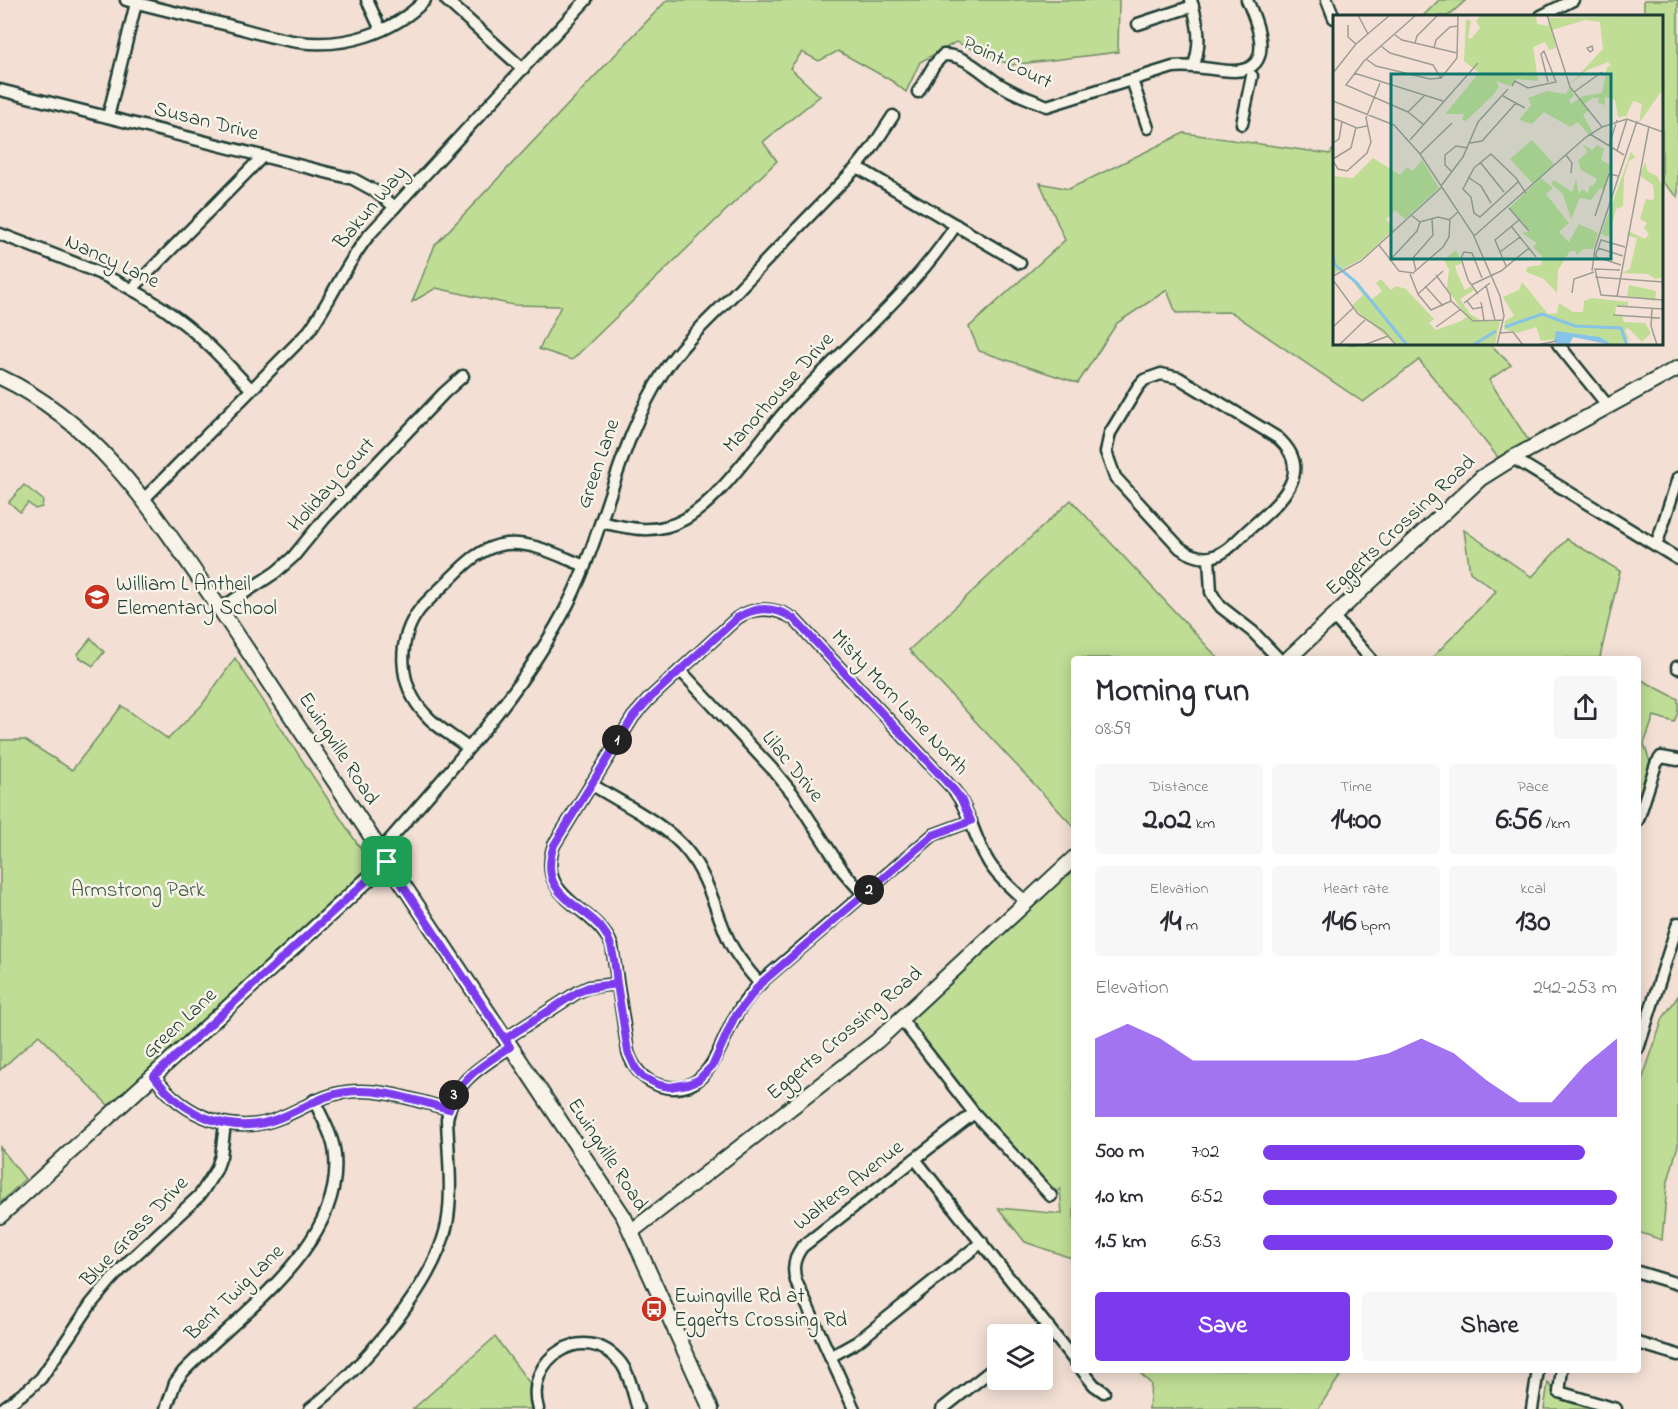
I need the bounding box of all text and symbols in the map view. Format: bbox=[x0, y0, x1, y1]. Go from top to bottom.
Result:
inset map bbox=[1333, 15, 1663, 345]
street label: Point Court bbox=[957, 28, 1057, 98]
street label: Susan Drive bbox=[150, 95, 262, 150]
street label: Bakun Way bbox=[326, 159, 417, 259]
street label: Nancy Lane bbox=[59, 227, 165, 299]
street label: Manorhouse Drive bbox=[716, 325, 842, 460]
street label: Green Lane bbox=[570, 415, 629, 513]
street label: Holiday Court bbox=[281, 431, 384, 540]
street label: Eggerts Crossing Road bbox=[1319, 448, 1484, 605]
place label: William L Antheil Elementary School bbox=[116, 570, 277, 626]
school or university icon: William L Antheil Elementary School bbox=[82, 582, 112, 612]
street label: Misty Morn Lane North bbox=[822, 623, 975, 784]
text: Morning run bbox=[1095, 668, 1249, 716]
button: share bbox=[1554, 676, 1617, 739]
street label: Ewingville Road bbox=[289, 687, 386, 813]
text: 08:59 bbox=[1095, 715, 1130, 744]
pin: 1 bbox=[602, 725, 632, 755]
street label: Lilac Drive bbox=[754, 725, 831, 810]
text: 1 bbox=[614, 728, 620, 752]
text: Distance bbox=[1150, 775, 1208, 799]
text: Time bbox=[1340, 775, 1372, 799]
text: Pace bbox=[1517, 775, 1549, 799]
text: 2.02 bbox=[1143, 799, 1192, 843]
text: 14:00 bbox=[1331, 799, 1381, 843]
text: 6:56 bbox=[1496, 799, 1542, 843]
text: km bbox=[1192, 812, 1215, 836]
text: /km bbox=[1542, 812, 1570, 836]
pin bbox=[361, 836, 412, 887]
icon: arrive bbox=[370, 845, 403, 878]
pin: 2 bbox=[854, 875, 884, 905]
park label: Armstrong Park bbox=[71, 876, 206, 908]
text: Elevation bbox=[1150, 877, 1208, 901]
text: Heart rate bbox=[1323, 877, 1389, 901]
text: kcal bbox=[1520, 877, 1546, 901]
text: 2 bbox=[865, 878, 873, 902]
text: 14 bbox=[1160, 901, 1182, 945]
text: 146 bbox=[1322, 901, 1357, 945]
text: 130 bbox=[1516, 901, 1550, 945]
text: m bbox=[1182, 914, 1198, 938]
text: bpm bbox=[1357, 914, 1390, 938]
street label: Eggerts Crossing Road bbox=[761, 960, 931, 1110]
text: Elevation bbox=[1095, 974, 1169, 1003]
text: 242–253 m bbox=[1533, 974, 1617, 1003]
street label: Green Lane bbox=[136, 981, 225, 1067]
pin: 3 bbox=[439, 1080, 469, 1110]
text: 3 bbox=[451, 1083, 457, 1107]
street label: Ewingville Road bbox=[558, 1093, 655, 1219]
street label: Walters Avenue bbox=[787, 1133, 911, 1239]
text: 500 m bbox=[1095, 1138, 1144, 1167]
text: 7:02 bbox=[1191, 1138, 1220, 1167]
street label: Blue Grass Drive bbox=[73, 1169, 196, 1295]
text: 1.0 km bbox=[1095, 1183, 1143, 1212]
text: 6:52 bbox=[1191, 1183, 1223, 1212]
text: 1.5 km bbox=[1095, 1228, 1146, 1257]
text: 6:53 bbox=[1191, 1228, 1221, 1257]
street label: Bent Twig Lane bbox=[178, 1237, 293, 1350]
place label: Ewingville Rd at Eggerts Crossing Rd bbox=[674, 1282, 847, 1338]
button: Save bbox=[1095, 1292, 1350, 1361]
button: Share bbox=[1362, 1292, 1617, 1361]
bus stop icon: Ewingville Rd at Eggerts Crossing Rd bbox=[639, 1294, 669, 1324]
map controls bbox=[987, 1324, 1053, 1390]
button: layers bbox=[987, 1324, 1053, 1390]

